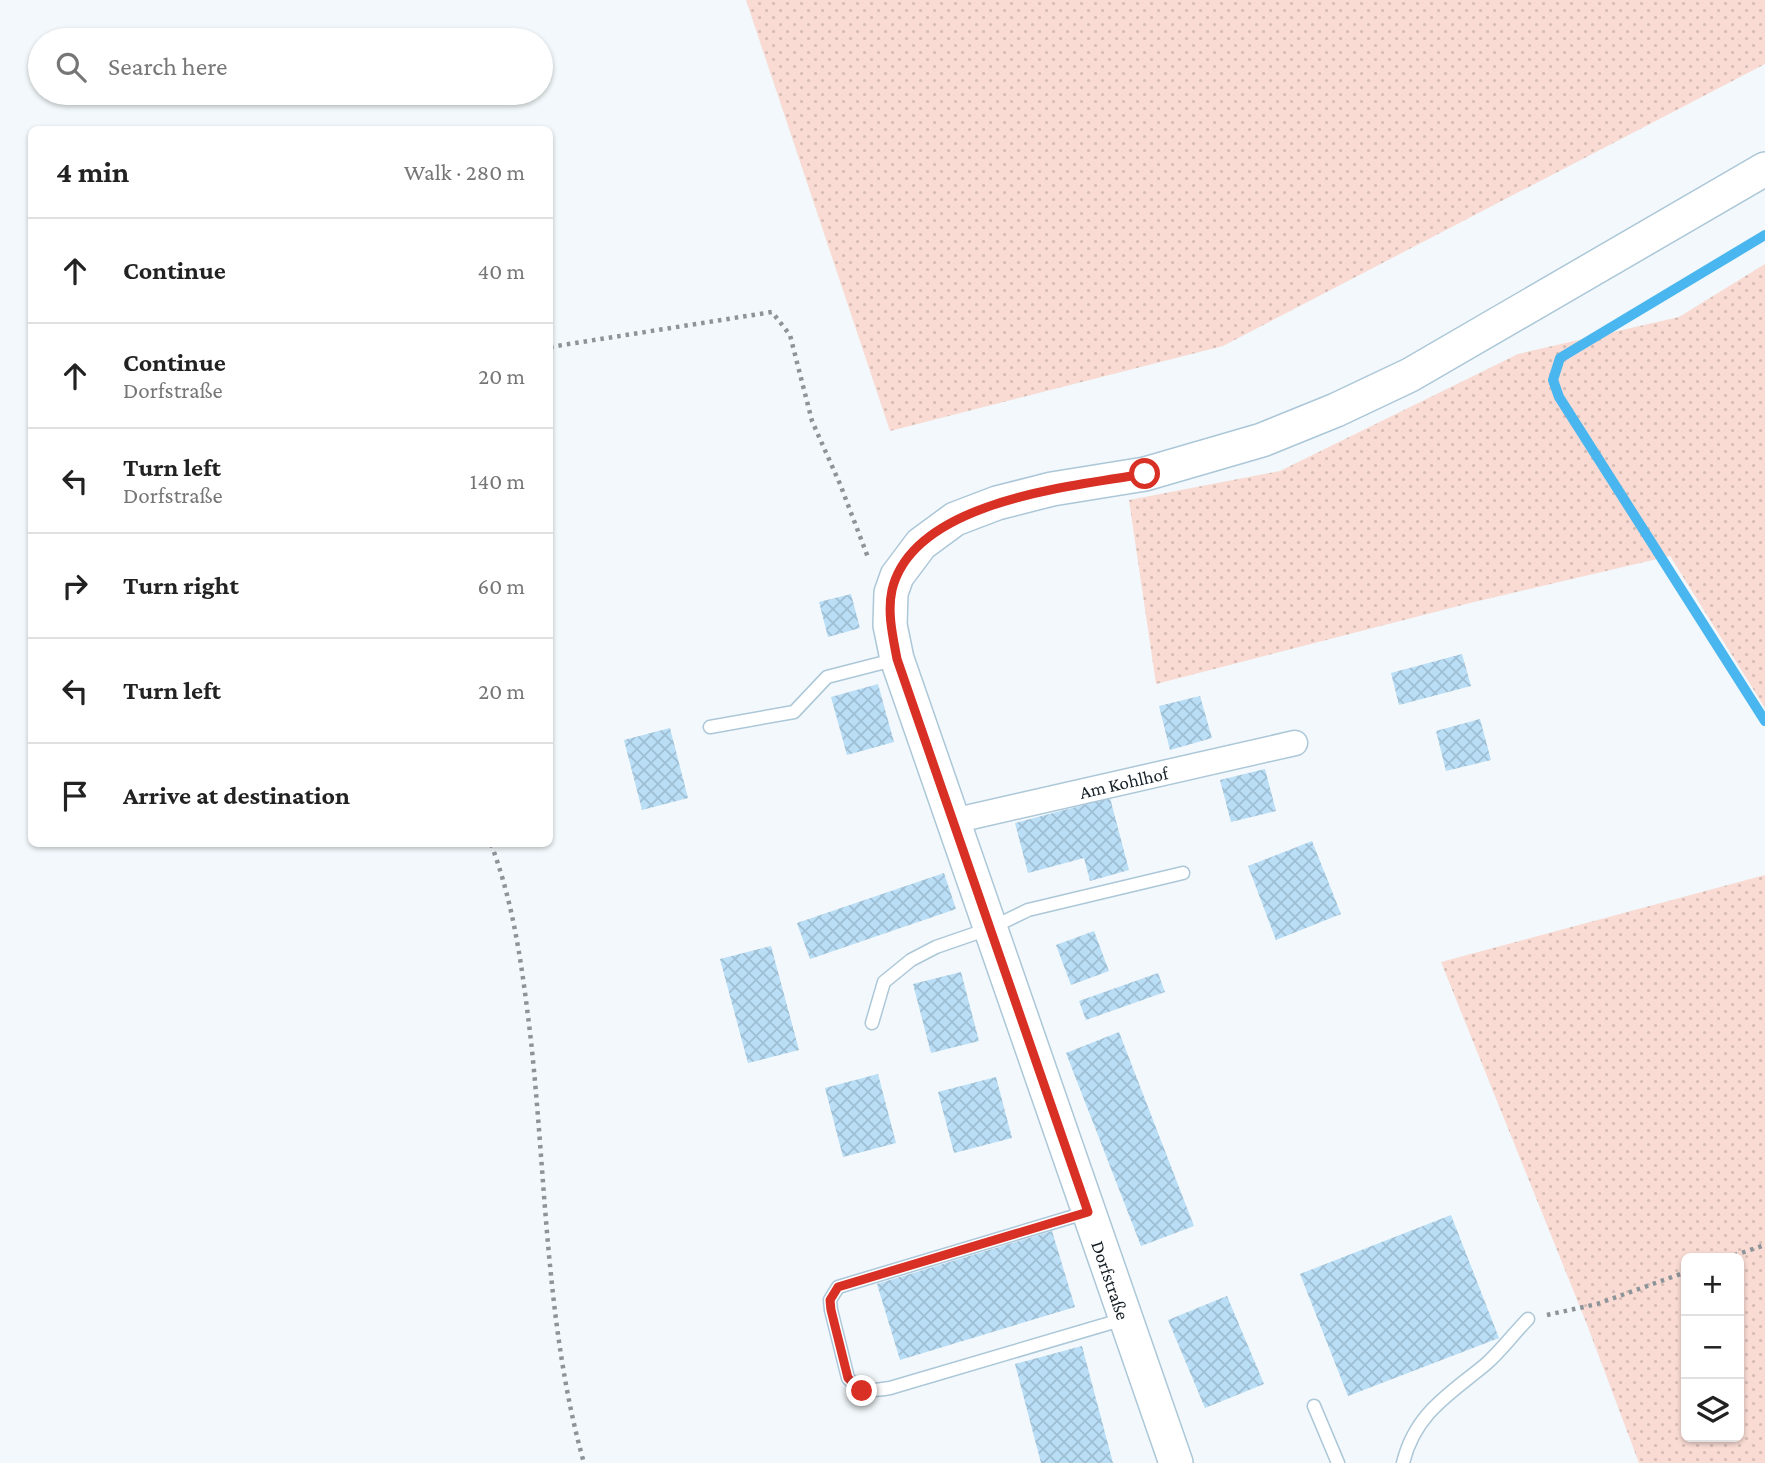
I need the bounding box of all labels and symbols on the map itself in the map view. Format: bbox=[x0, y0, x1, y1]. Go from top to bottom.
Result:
route start bbox=[1129, 458, 1160, 489]
street label: Am Kohlhof bbox=[1077, 762, 1171, 803]
street label: Dorfstraße bbox=[1087, 1238, 1134, 1322]
route end bbox=[846, 1375, 877, 1406]

